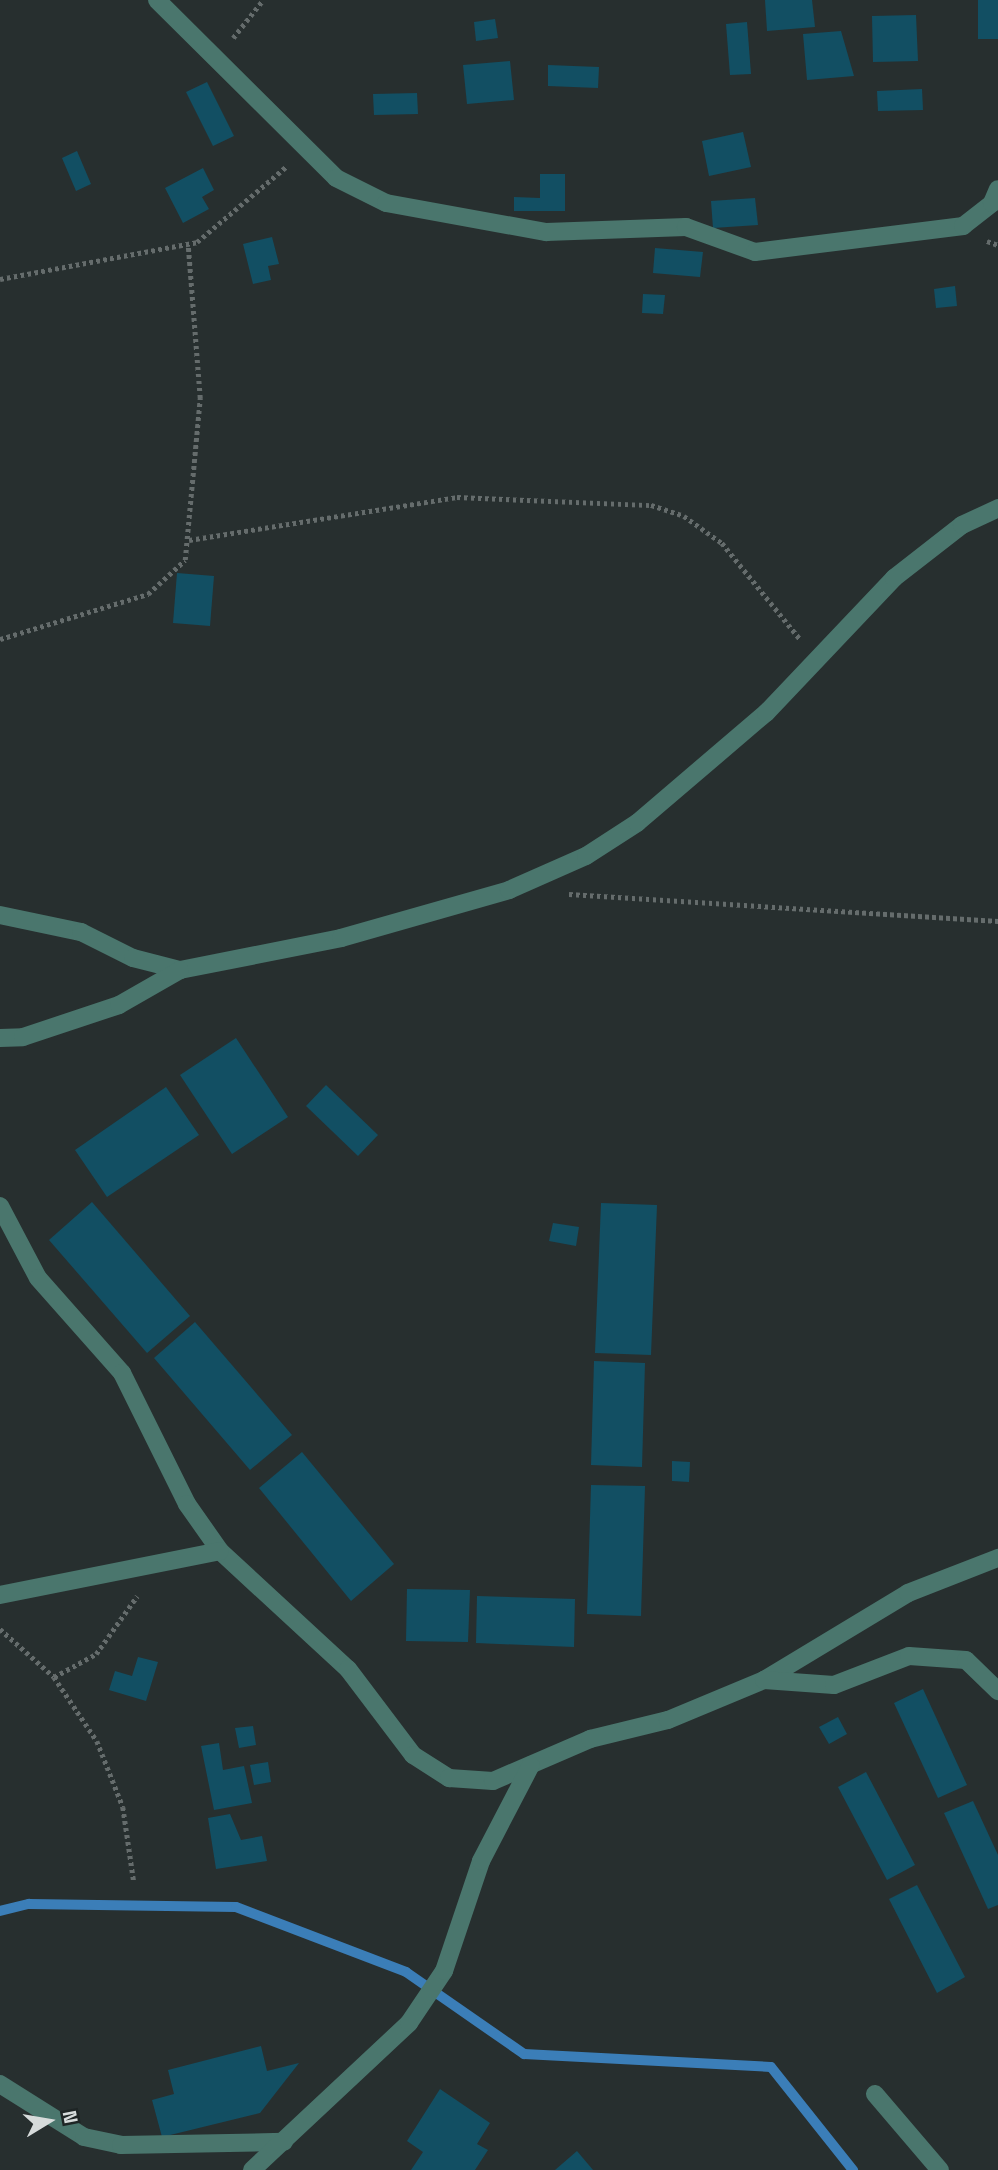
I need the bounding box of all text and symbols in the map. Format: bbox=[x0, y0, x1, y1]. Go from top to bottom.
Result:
north arrow bbox=[14, 2086, 84, 2156]
text: N bbox=[57, 2108, 84, 2126]

